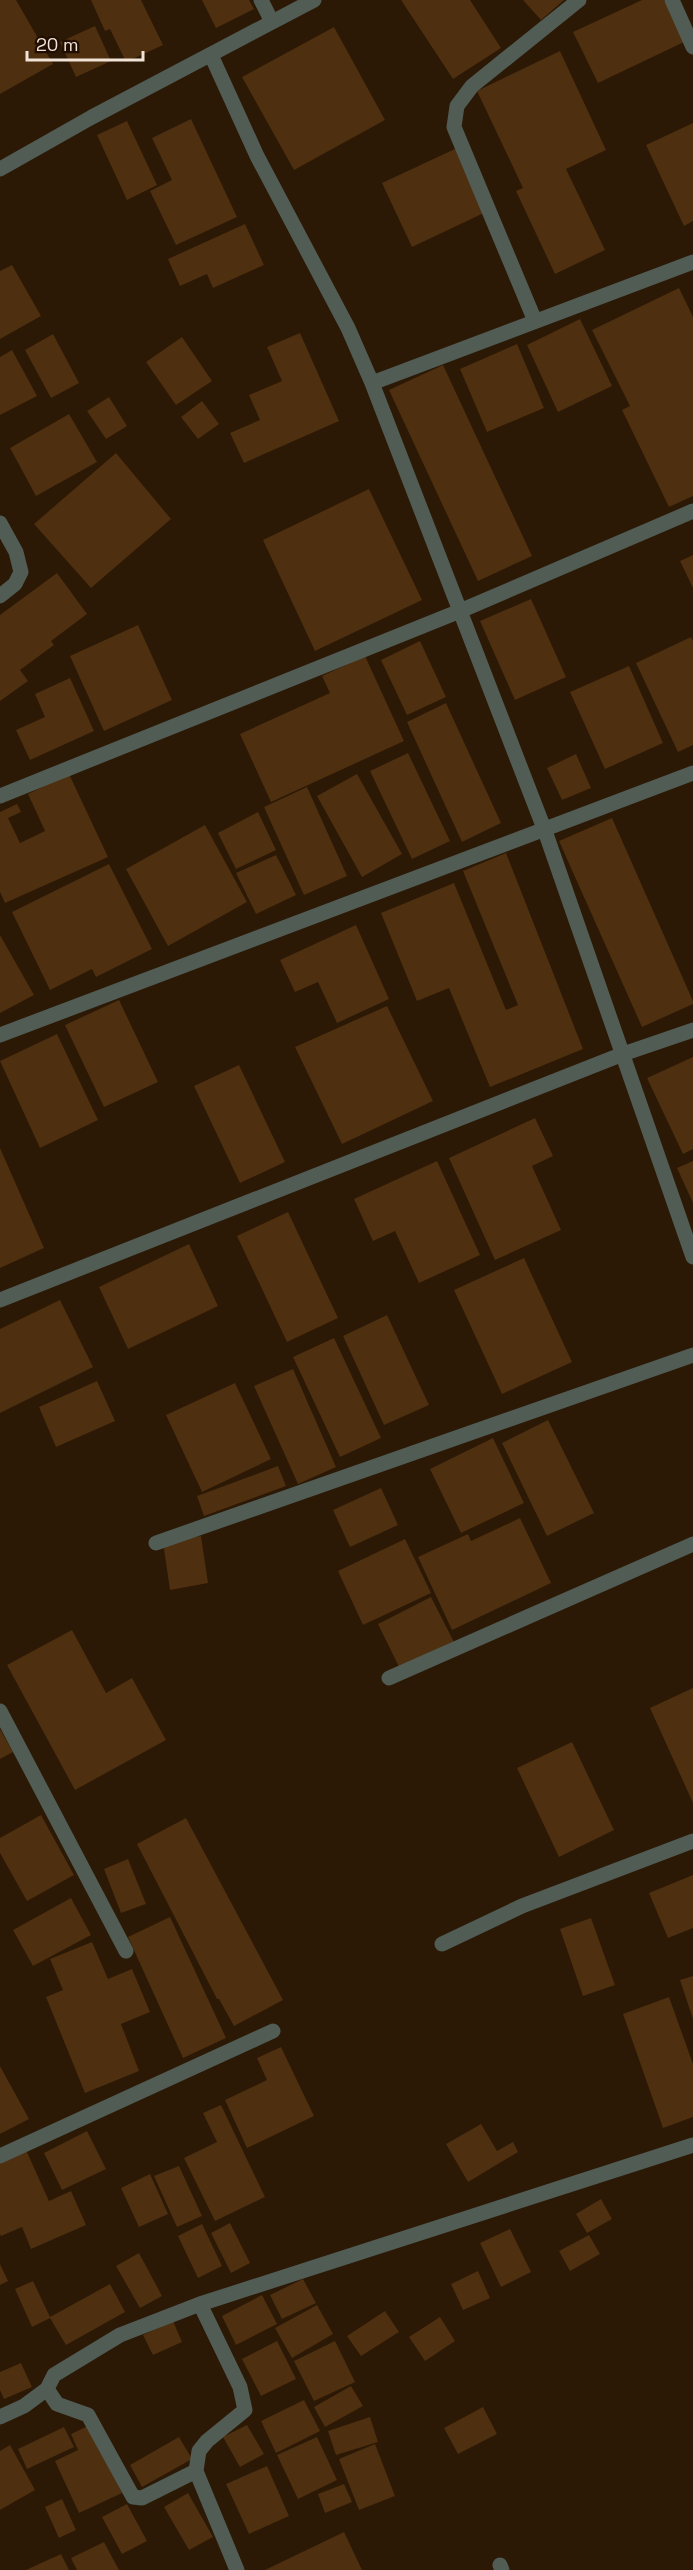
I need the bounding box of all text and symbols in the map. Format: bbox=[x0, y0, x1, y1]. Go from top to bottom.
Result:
scale bar bbox=[27, 24, 142, 62]
text: 20 m bbox=[36, 33, 79, 56]

